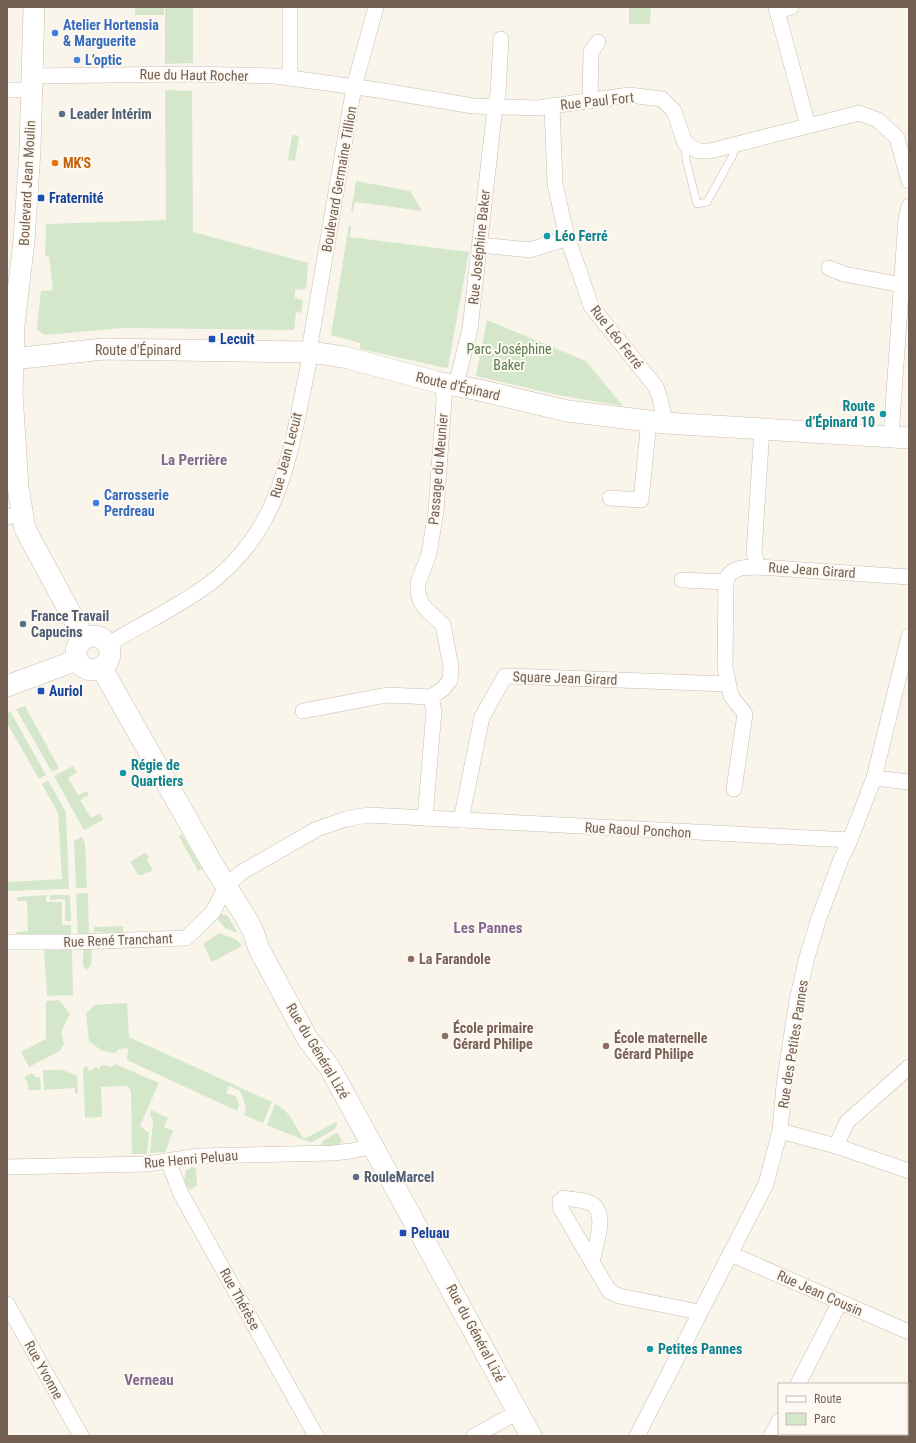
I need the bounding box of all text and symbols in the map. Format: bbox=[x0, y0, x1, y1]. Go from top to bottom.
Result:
place label: Atelier Hortensia & Marguerite bbox=[63, 17, 159, 49]
marker: Atelier Hortensia & Marguerite bbox=[50, 28, 60, 38]
place label: L’optic bbox=[85, 52, 123, 68]
marker: L’optic bbox=[72, 55, 82, 65]
street label: Rue du Haut Rocher bbox=[139, 66, 249, 84]
street label: Rue Paul Fort bbox=[559, 89, 635, 113]
street label: Boulevard Germaine Tillion bbox=[318, 105, 360, 253]
place label: Leader Intérim bbox=[70, 106, 152, 122]
marker: Leader Intérim bbox=[57, 109, 67, 119]
street label: Boulevard Jean Moulin bbox=[16, 120, 38, 246]
place label: MK'S bbox=[63, 155, 92, 171]
marker: MK'S bbox=[50, 158, 60, 168]
street label: Rue Joséphine Baker bbox=[465, 189, 493, 305]
place label: Fraternité bbox=[49, 190, 104, 206]
marker: Fraternité bbox=[36, 193, 46, 203]
place label: Léo Ferré bbox=[555, 228, 608, 244]
marker: Léo Ferré bbox=[542, 231, 552, 241]
street label: Rue Léo Ferré bbox=[587, 302, 647, 372]
place label: Lecuit bbox=[220, 331, 255, 347]
marker: Lecuit bbox=[207, 334, 217, 344]
street label: Route d'Épinard bbox=[95, 341, 181, 358]
park label: Parc Joséphine Baker bbox=[466, 341, 552, 373]
street label: Route d'Épinard bbox=[414, 368, 502, 403]
place label: Route d’Épinard 10 bbox=[805, 398, 875, 430]
marker: Route d’Épinard 10 bbox=[878, 409, 888, 419]
street label: Rue Jean Lecuit bbox=[267, 411, 305, 499]
street label: Passage du Meunier bbox=[425, 412, 451, 526]
district label: La Perrière bbox=[161, 451, 227, 469]
place label: Carrosserie Perdreau bbox=[104, 487, 169, 519]
marker: Carrosserie Perdreau bbox=[91, 498, 101, 508]
street label: Rue Jean Girard bbox=[768, 559, 856, 581]
place label: France Travail Capucins bbox=[31, 608, 109, 640]
marker: France Travail Capucins bbox=[18, 619, 28, 629]
street label: Square Jean Girard bbox=[512, 668, 618, 688]
place label: Auriol bbox=[49, 683, 83, 699]
marker: Auriol bbox=[36, 686, 46, 696]
place label: Régie de Quartiers bbox=[131, 757, 183, 789]
marker: Régie de Quartiers bbox=[118, 768, 128, 778]
street label: Rue Raoul Ponchon bbox=[584, 819, 692, 841]
district label: Les Pannes bbox=[454, 919, 523, 937]
street label: Rue René Tranchant bbox=[63, 930, 173, 950]
place label: La Farandole bbox=[419, 951, 491, 967]
marker: La Farandole bbox=[406, 954, 416, 964]
street label: Rue des Petites Pannes bbox=[775, 979, 811, 1109]
street label: Rue du Général Lizé bbox=[283, 1000, 353, 1102]
place label: École primaire Gérard Philipe bbox=[453, 1019, 534, 1052]
place label: École maternelle Gérard Philipe bbox=[614, 1029, 708, 1062]
marker: École primaire Gérard Philipe bbox=[440, 1031, 450, 1041]
marker: École maternelle Gérard Philipe bbox=[601, 1041, 611, 1051]
street label: Rue Henri Peluau bbox=[143, 1147, 239, 1171]
place label: RouleMarcel bbox=[364, 1169, 434, 1185]
marker: RouleMarcel bbox=[351, 1172, 361, 1182]
place label: Peluau bbox=[411, 1225, 450, 1241]
marker: Peluau bbox=[398, 1228, 408, 1238]
street label: Rue Thérèse bbox=[217, 1265, 264, 1333]
street label: Rue Jean Cousin bbox=[775, 1267, 865, 1319]
street label: Rue du Général Lizé bbox=[443, 1281, 509, 1385]
street label: Rue Yvonne bbox=[21, 1338, 67, 1402]
place label: Petites Pannes bbox=[658, 1341, 742, 1357]
marker: Petites Pannes bbox=[645, 1344, 655, 1354]
district label: Verneau bbox=[124, 1371, 174, 1389]
legend bbox=[778, 1383, 908, 1435]
text: Route bbox=[814, 1392, 842, 1406]
text: Parc bbox=[814, 1412, 836, 1426]

